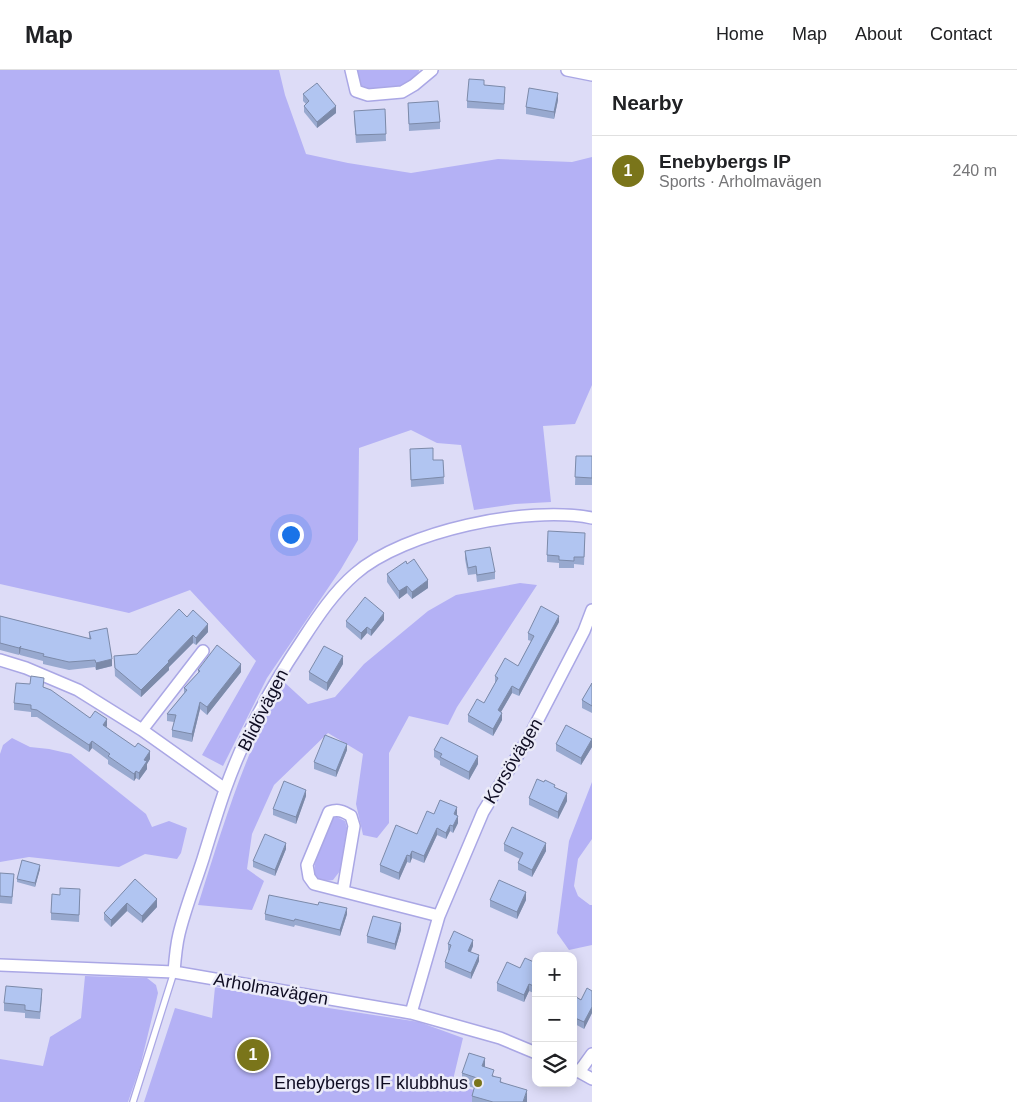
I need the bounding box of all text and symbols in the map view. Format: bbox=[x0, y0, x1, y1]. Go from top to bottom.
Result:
text: Map bbox=[25, 21, 73, 48]
text: Home bbox=[716, 24, 764, 44]
text: Map bbox=[792, 24, 827, 44]
text: About bbox=[855, 24, 902, 44]
text: Contact bbox=[930, 24, 992, 44]
text: Nearby bbox=[612, 91, 683, 114]
text: Enebybergs IP bbox=[659, 151, 791, 172]
text: 1 bbox=[624, 162, 632, 179]
text: 240 m bbox=[953, 162, 997, 179]
text: Sports · Arholmavägen bbox=[659, 173, 822, 190]
your location bbox=[278, 522, 304, 548]
street label: Blidövägen bbox=[234, 666, 292, 754]
street label: Korsövägen bbox=[480, 715, 546, 807]
map controls bbox=[532, 952, 577, 1087]
button: + bbox=[532, 952, 577, 997]
street label: Arholmavägen bbox=[212, 969, 330, 1009]
button: − bbox=[532, 997, 577, 1042]
pin: 1 bbox=[237, 1036, 269, 1074]
button: layers bbox=[532, 1042, 577, 1087]
place label: Enebybergs IF klubbhus bbox=[274, 1073, 468, 1093]
marker: Enebybergs IF klubbhus bbox=[472, 1077, 484, 1089]

